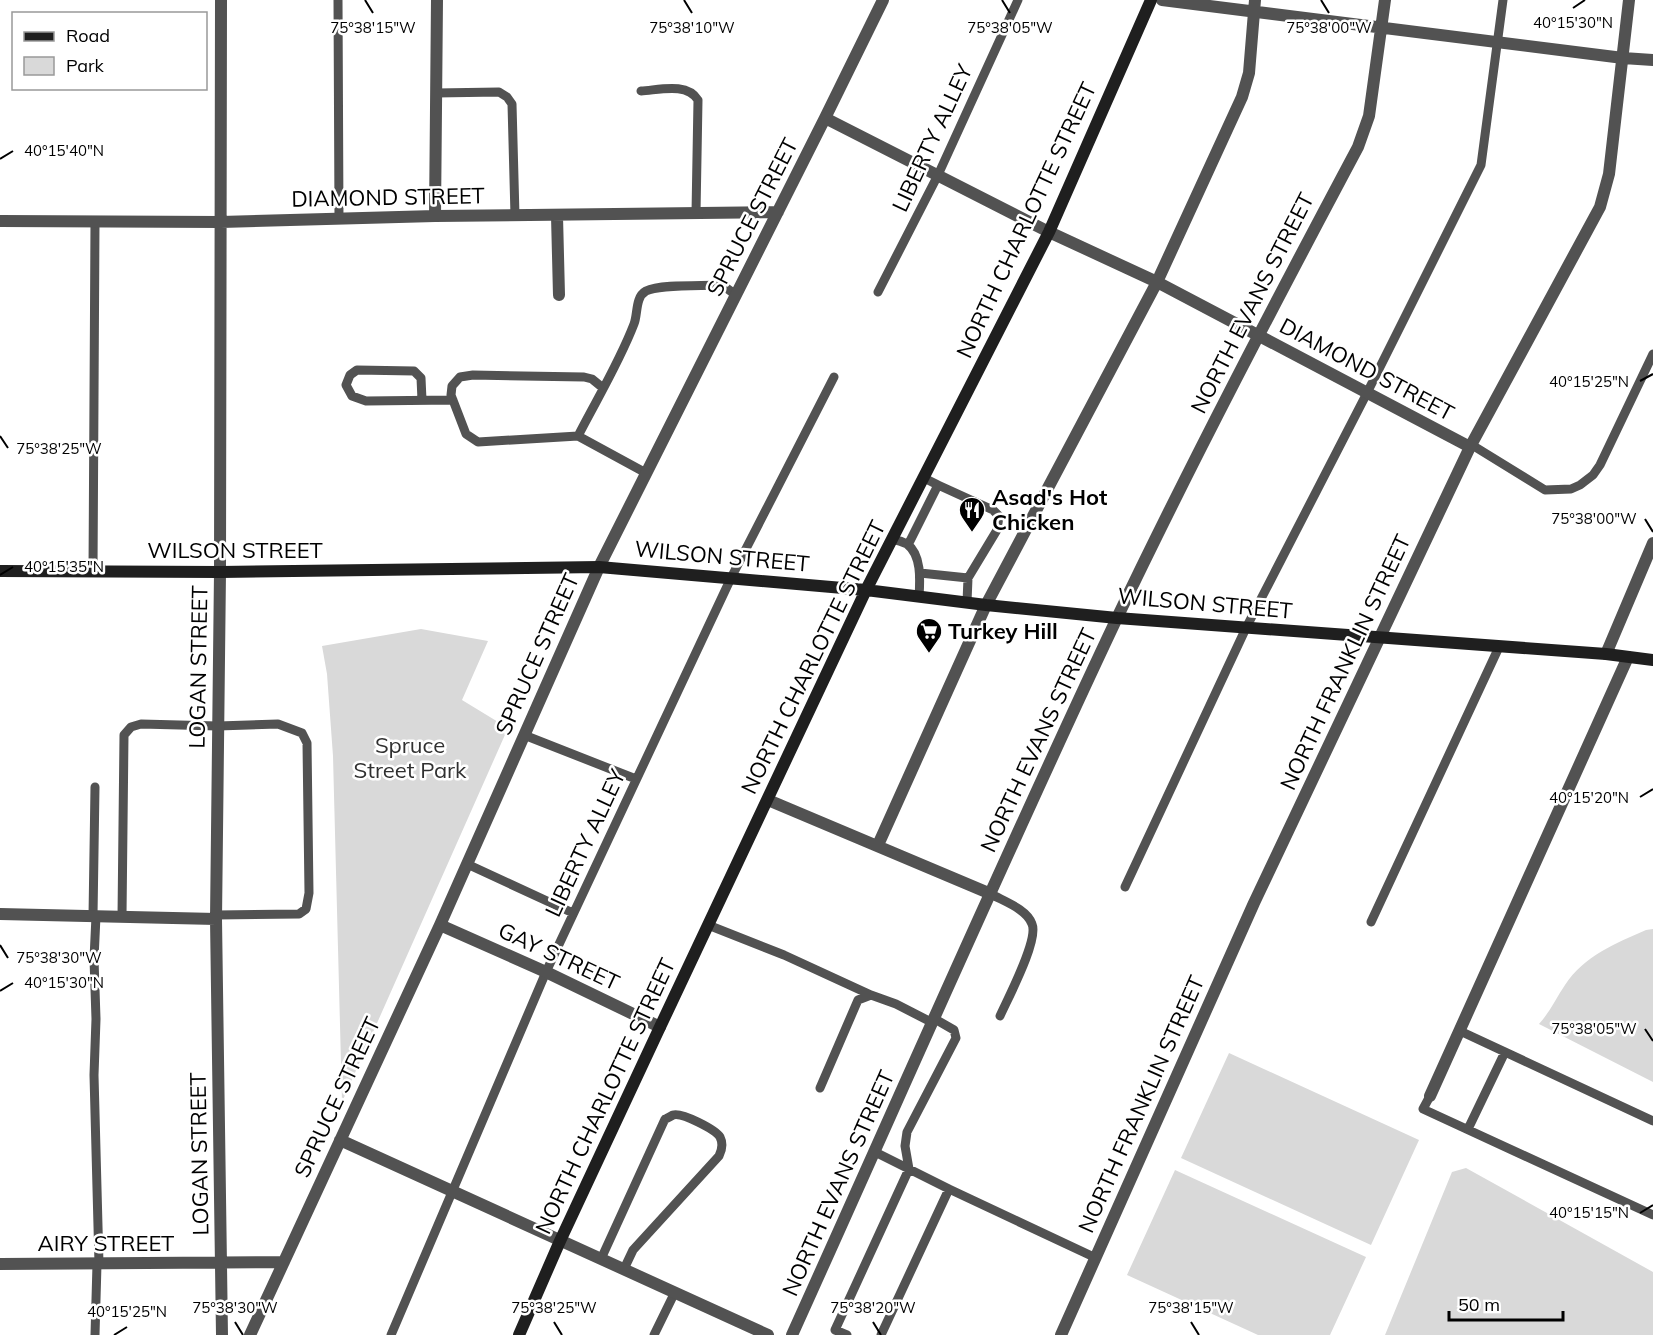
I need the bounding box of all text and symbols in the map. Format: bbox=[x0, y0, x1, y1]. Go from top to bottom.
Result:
legend bbox=[12, 12, 207, 90]
text: 40°15'30"N bbox=[1533, 13, 1613, 32]
text: 75°38'15"W bbox=[330, 18, 416, 37]
text: 75°38'10"W bbox=[649, 18, 735, 37]
text: 75°38'05"W bbox=[967, 18, 1053, 37]
text: 75°38'00"W bbox=[1286, 18, 1372, 37]
text: Road bbox=[66, 24, 110, 47]
text: Park bbox=[66, 54, 105, 77]
street label: LIBERTY ALLEY bbox=[886, 59, 979, 216]
street label: NORTH CHARLOTTE STREET bbox=[950, 78, 1102, 362]
street label: SPRUCE STREET bbox=[700, 133, 804, 301]
text: 40°15'40"N bbox=[24, 141, 104, 160]
street label: DIAMOND STREET bbox=[291, 181, 485, 213]
street label: NORTH EVANS STREET bbox=[1184, 188, 1320, 418]
street label: DIAMOND STREET bbox=[1275, 311, 1459, 427]
text: 40°15'25"N bbox=[1549, 372, 1629, 391]
text: 75°38'25"W bbox=[16, 439, 102, 458]
place label: Asad's Hot Chicken bbox=[992, 483, 1107, 536]
restaurant icon: Asad's Hot Chicken bbox=[957, 495, 987, 533]
text: 75°38'00"W bbox=[1551, 509, 1637, 528]
street label: NORTH CHARLOTTE STREET bbox=[734, 516, 892, 798]
street label: NORTH FRANKLIN STREET bbox=[1273, 530, 1417, 794]
street label: WILSON STREET bbox=[633, 534, 811, 578]
street label: WILSON STREET bbox=[147, 536, 323, 564]
text: 40°15'35"N bbox=[24, 557, 104, 576]
street label: SPRUCE STREET bbox=[489, 569, 585, 739]
street label: WILSON STREET bbox=[1116, 581, 1294, 625]
street label: LOGAN STREET bbox=[183, 585, 213, 749]
supermarket icon: Turkey Hill bbox=[914, 616, 944, 654]
place label: Turkey Hill bbox=[948, 617, 1058, 645]
street label: NORTH EVANS STREET bbox=[974, 624, 1102, 856]
park label: Spruce Street Park bbox=[354, 731, 467, 784]
street label: LIBERTY ALLEY bbox=[539, 764, 632, 921]
text: 40°15'20"N bbox=[1549, 788, 1629, 807]
street label: GAY STREET bbox=[494, 916, 624, 996]
text: 75°38'30"W bbox=[16, 948, 102, 967]
street label: NORTH CHARLOTTE STREET bbox=[529, 954, 681, 1238]
street label: NORTH FRANKLIN STREET bbox=[1072, 971, 1210, 1237]
text: 40°15'30"N bbox=[24, 973, 104, 992]
street label: SPRUCE STREET bbox=[288, 1012, 386, 1182]
text: 75°38'05"W bbox=[1551, 1019, 1637, 1038]
street label: NORTH EVANS STREET bbox=[776, 1066, 900, 1300]
street label: LOGAN STREET bbox=[184, 1072, 214, 1236]
text: 40°15'15"N bbox=[1549, 1203, 1629, 1222]
street label: AIRY STREET bbox=[38, 1229, 174, 1257]
scale bar bbox=[1449, 1284, 1563, 1322]
text: 50 m bbox=[1458, 1293, 1500, 1316]
text: 75°38'30"W bbox=[192, 1298, 278, 1317]
text: 75°38'25"W bbox=[511, 1298, 597, 1317]
text: 75°38'20"W bbox=[830, 1298, 916, 1317]
text: 75°38'15"W bbox=[1148, 1298, 1234, 1317]
text: 40°15'25"N bbox=[87, 1302, 167, 1321]

